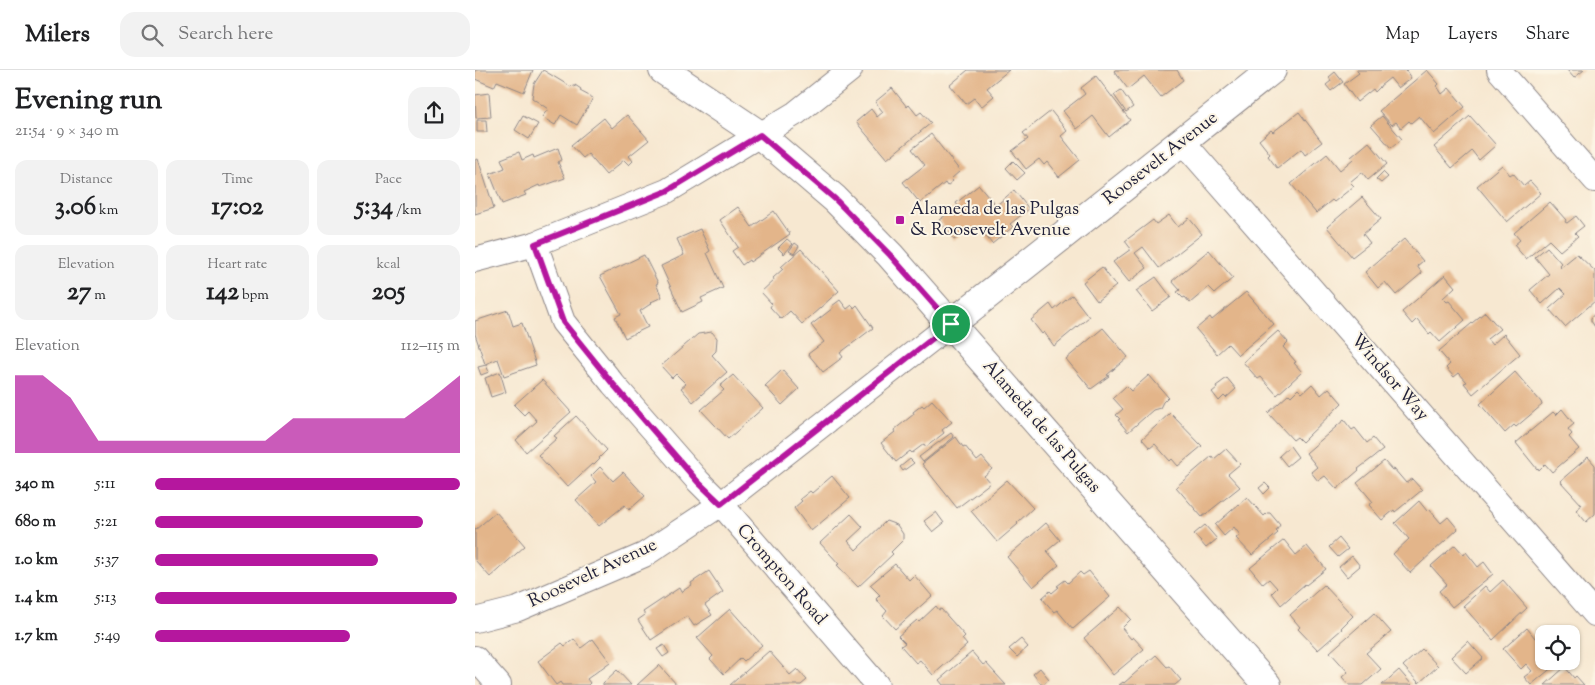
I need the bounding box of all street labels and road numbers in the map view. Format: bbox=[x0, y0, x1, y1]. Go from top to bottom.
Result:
street label: Roosevelt Avenue bbox=[1098, 106, 1224, 212]
street label: Windsor Way bbox=[1344, 329, 1434, 427]
street label: Alameda de las Pulgas bbox=[976, 355, 1106, 499]
street label: Crompton Road bbox=[730, 519, 832, 631]
street label: Roosevelt Avenue bbox=[524, 533, 662, 615]

